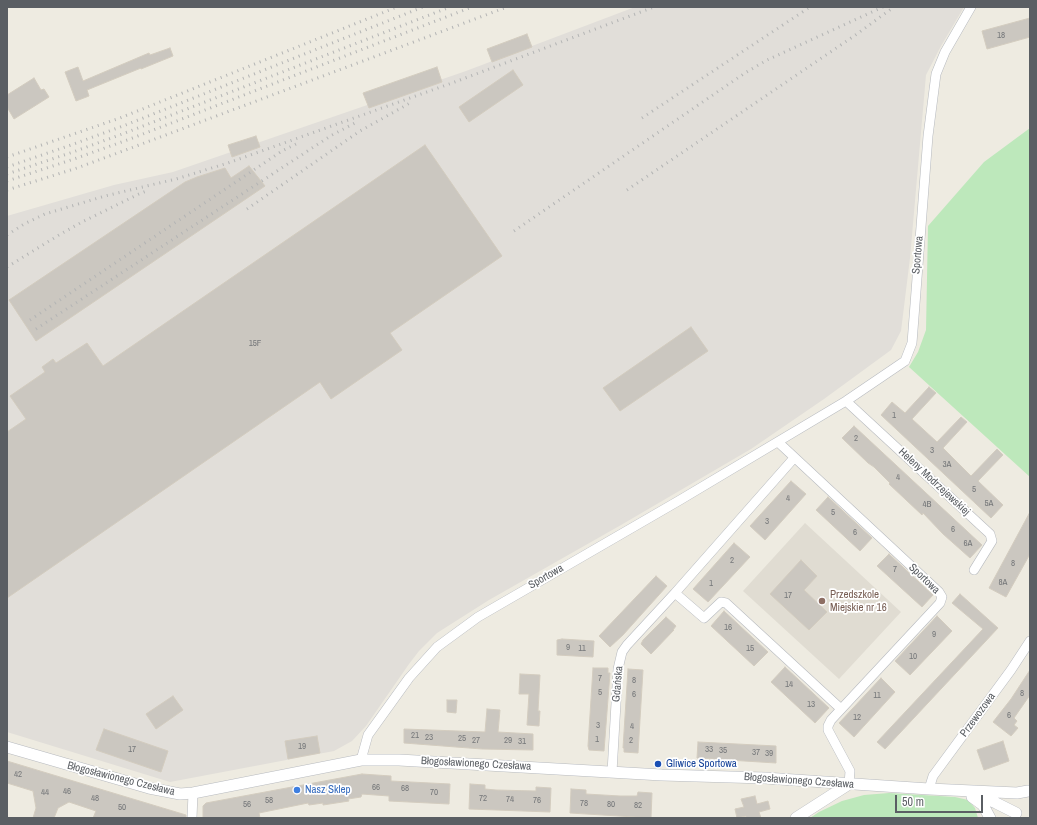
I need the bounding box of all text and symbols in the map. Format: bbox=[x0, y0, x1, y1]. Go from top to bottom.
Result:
house number: 18 bbox=[997, 31, 1005, 41]
street label: Sportowa bbox=[910, 235, 926, 275]
house number: 15F bbox=[249, 339, 261, 349]
house number: 1 bbox=[892, 411, 896, 421]
house number: 2 bbox=[854, 434, 858, 444]
street label: Heleny Modrzejewskiej bbox=[896, 446, 972, 518]
house number: 3 bbox=[930, 446, 934, 456]
house number: 3A bbox=[942, 460, 952, 470]
house number: 4 bbox=[896, 473, 900, 483]
house number: 5 bbox=[972, 485, 976, 495]
house number: 4 bbox=[786, 494, 790, 504]
house number: 5A bbox=[984, 499, 994, 509]
house number: 4B bbox=[922, 500, 932, 510]
house number: 5 bbox=[831, 508, 835, 518]
house number: 3 bbox=[765, 517, 769, 527]
house number: 6 bbox=[951, 525, 955, 535]
house number: 6 bbox=[853, 528, 857, 538]
house number: 6A bbox=[963, 539, 973, 549]
house number: 2 bbox=[730, 556, 734, 566]
house number: 8 bbox=[1011, 559, 1015, 569]
street label: Sportowa bbox=[906, 561, 942, 597]
street label: Sportowa bbox=[526, 562, 566, 592]
house number: 7 bbox=[893, 565, 897, 575]
house number: 8A bbox=[998, 578, 1008, 588]
house number: 1 bbox=[709, 579, 713, 589]
place label: Przedszkole Miejskie nr 16 bbox=[830, 588, 887, 614]
house number: 17 bbox=[784, 591, 792, 601]
marker: Przedszkole Miejskie nr 16 bbox=[817, 596, 827, 606]
house number: 16 bbox=[724, 623, 732, 633]
house number: 9 bbox=[932, 630, 936, 640]
house number: 9 bbox=[566, 643, 570, 653]
house number: 11 bbox=[578, 644, 586, 654]
house number: 15 bbox=[746, 644, 754, 654]
house number: 10 bbox=[909, 652, 917, 662]
street label: Gdańska bbox=[610, 665, 626, 703]
house number: 7 bbox=[598, 674, 602, 684]
house number: 8 bbox=[632, 676, 636, 686]
house number: 14 bbox=[785, 680, 793, 690]
house number: 5 bbox=[598, 688, 602, 698]
house number: 8 bbox=[1020, 689, 1024, 699]
house number: 6 bbox=[632, 690, 636, 700]
street label: Przewozowa bbox=[958, 690, 998, 740]
house number: 11 bbox=[873, 691, 881, 701]
house number: 13 bbox=[807, 700, 815, 710]
house number: 6 bbox=[1007, 711, 1011, 721]
house number: 12 bbox=[853, 713, 861, 723]
house number: 3 bbox=[596, 721, 600, 731]
house number: 4 bbox=[630, 722, 634, 732]
house number: 21 bbox=[411, 731, 419, 741]
house number: 23 bbox=[425, 733, 433, 743]
house number: 25 bbox=[458, 734, 466, 744]
house number: 1 bbox=[595, 735, 599, 745]
house number: 27 bbox=[472, 736, 480, 746]
house number: 29 bbox=[504, 736, 512, 746]
house number: 2 bbox=[629, 736, 633, 746]
house number: 31 bbox=[518, 737, 526, 747]
house number: 19 bbox=[298, 742, 306, 752]
house number: 17 bbox=[128, 745, 136, 755]
house number: 33 bbox=[705, 745, 713, 755]
house number: 35 bbox=[719, 746, 727, 756]
house number: 37 bbox=[752, 748, 760, 758]
house number: 39 bbox=[765, 749, 773, 759]
street label: Błogosławionego Czesława bbox=[421, 755, 531, 773]
place label: Gliwice Sportowa bbox=[666, 757, 737, 771]
street label: Błogosławionego Czesława bbox=[66, 759, 176, 799]
marker: Gliwice Sportowa bbox=[653, 759, 663, 769]
house number: 42 bbox=[14, 770, 22, 780]
street label: Błogosławionego Czesława bbox=[744, 771, 854, 791]
place label: Nasz Sklep bbox=[305, 783, 351, 797]
house number: 66 bbox=[372, 783, 380, 793]
house number: 68 bbox=[401, 784, 409, 794]
marker: Nasz Sklep bbox=[292, 785, 302, 795]
house number: 46 bbox=[63, 787, 71, 797]
scale bar bbox=[897, 787, 985, 813]
house number: 44 bbox=[41, 788, 49, 798]
house number: 70 bbox=[430, 788, 438, 798]
house number: 48 bbox=[91, 794, 99, 804]
house number: 72 bbox=[479, 794, 487, 804]
text: 50 m bbox=[902, 794, 924, 810]
house number: 74 bbox=[506, 795, 514, 805]
house number: 58 bbox=[265, 796, 273, 806]
house number: 76 bbox=[533, 796, 541, 806]
house number: 78 bbox=[580, 799, 588, 809]
house number: 56 bbox=[243, 800, 251, 810]
house number: 80 bbox=[607, 800, 615, 810]
house number: 82 bbox=[634, 801, 642, 811]
house number: 50 bbox=[118, 803, 126, 813]

